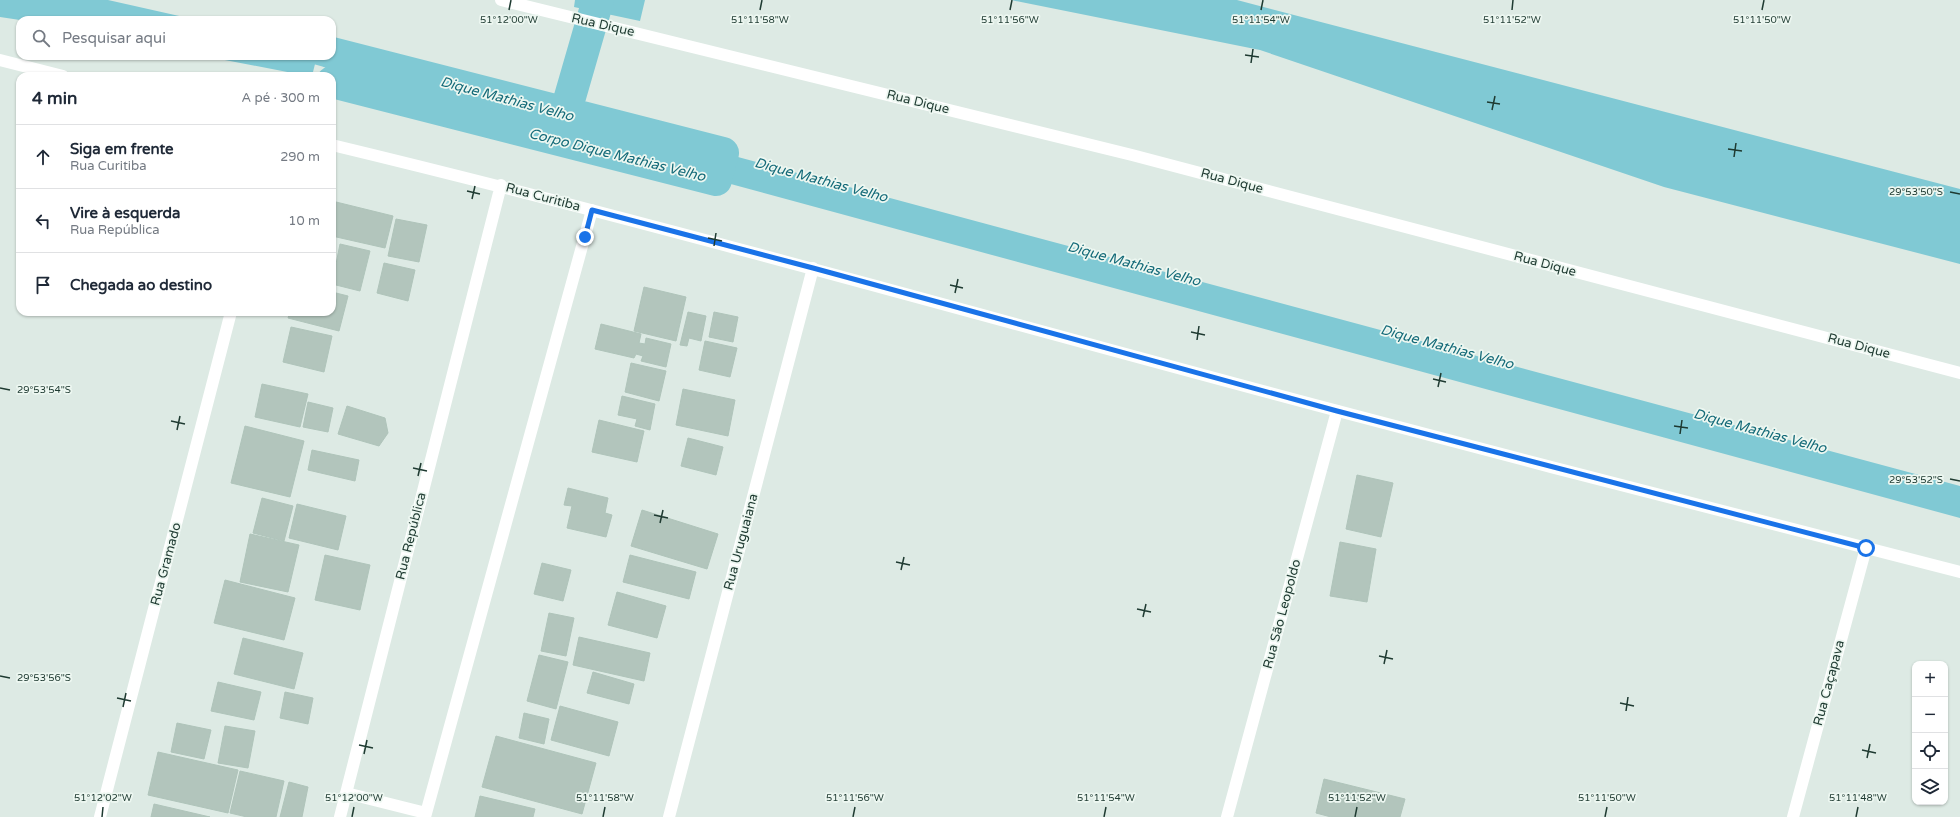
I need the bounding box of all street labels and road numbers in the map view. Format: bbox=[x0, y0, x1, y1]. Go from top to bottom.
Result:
street label: Rua Dique bbox=[570, 10, 636, 40]
street label: Rua Dique bbox=[885, 86, 951, 118]
street label: Rua Dique bbox=[1199, 165, 1265, 197]
street label: Rua Curitiba bbox=[504, 179, 582, 215]
street label: Rua Dique bbox=[1512, 248, 1578, 280]
street label: Rua Dique bbox=[1826, 330, 1892, 362]
street label: Rua República bbox=[392, 491, 430, 581]
street label: Rua Uruguaiana bbox=[720, 492, 762, 592]
street label: Rua Gramado bbox=[147, 521, 185, 607]
street label: Rua São Leopoldo bbox=[1260, 557, 1304, 670]
street label: Rua Caçapava bbox=[1810, 638, 1848, 728]

